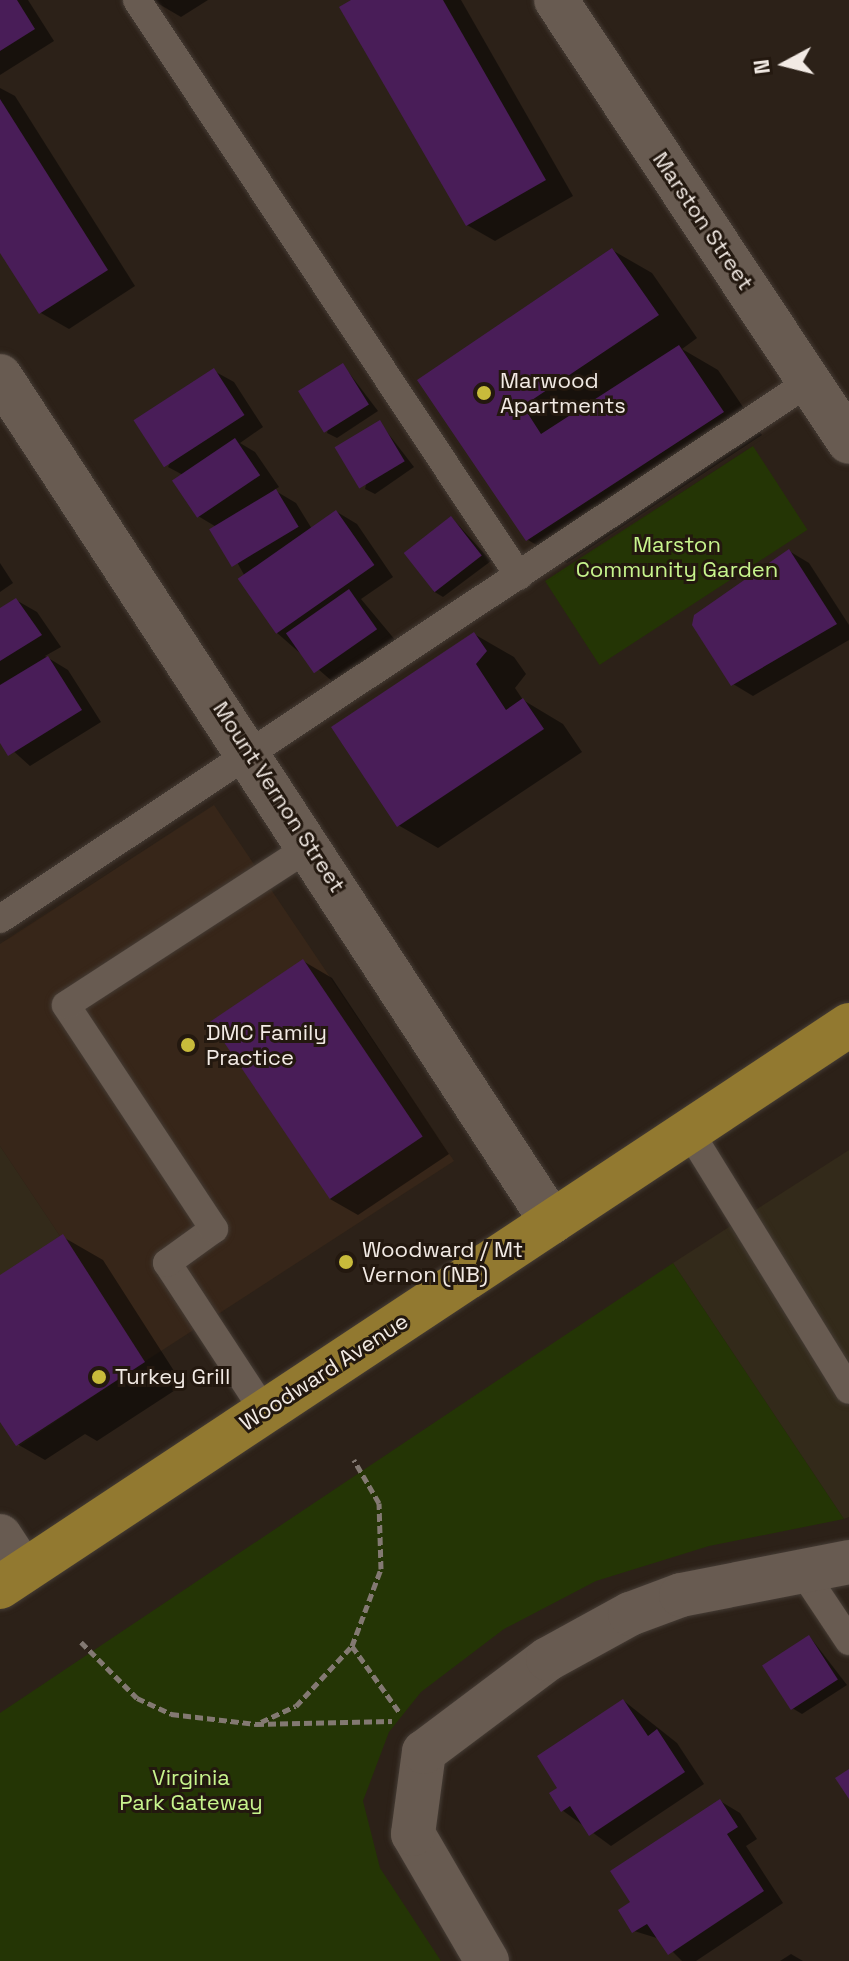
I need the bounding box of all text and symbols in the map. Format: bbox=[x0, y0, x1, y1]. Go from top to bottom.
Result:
north arrow bbox=[745, 24, 825, 104]
text: N bbox=[746, 58, 776, 76]
street label: Marston Street bbox=[647, 147, 759, 295]
place label: Marwood Apartments bbox=[500, 367, 626, 418]
marker: Marwood Apartments bbox=[475, 384, 493, 402]
park label: Marston Community Garden bbox=[576, 531, 778, 582]
street label: Mount Vernon Street bbox=[207, 696, 351, 898]
place label: DMC Family Practice bbox=[206, 1019, 327, 1070]
marker: DMC Family Practice bbox=[177, 1034, 199, 1056]
place label: Woodward / Mt Vernon (NB) bbox=[362, 1236, 523, 1288]
marker: Woodward / Mt Vernon (NB) bbox=[337, 1253, 355, 1271]
street label: Woodward Avenue bbox=[235, 1308, 413, 1436]
place label: Turkey Grill bbox=[115, 1364, 230, 1390]
marker: Turkey Grill bbox=[90, 1368, 108, 1386]
park label: Virginia Park Gateway bbox=[119, 1764, 263, 1816]

